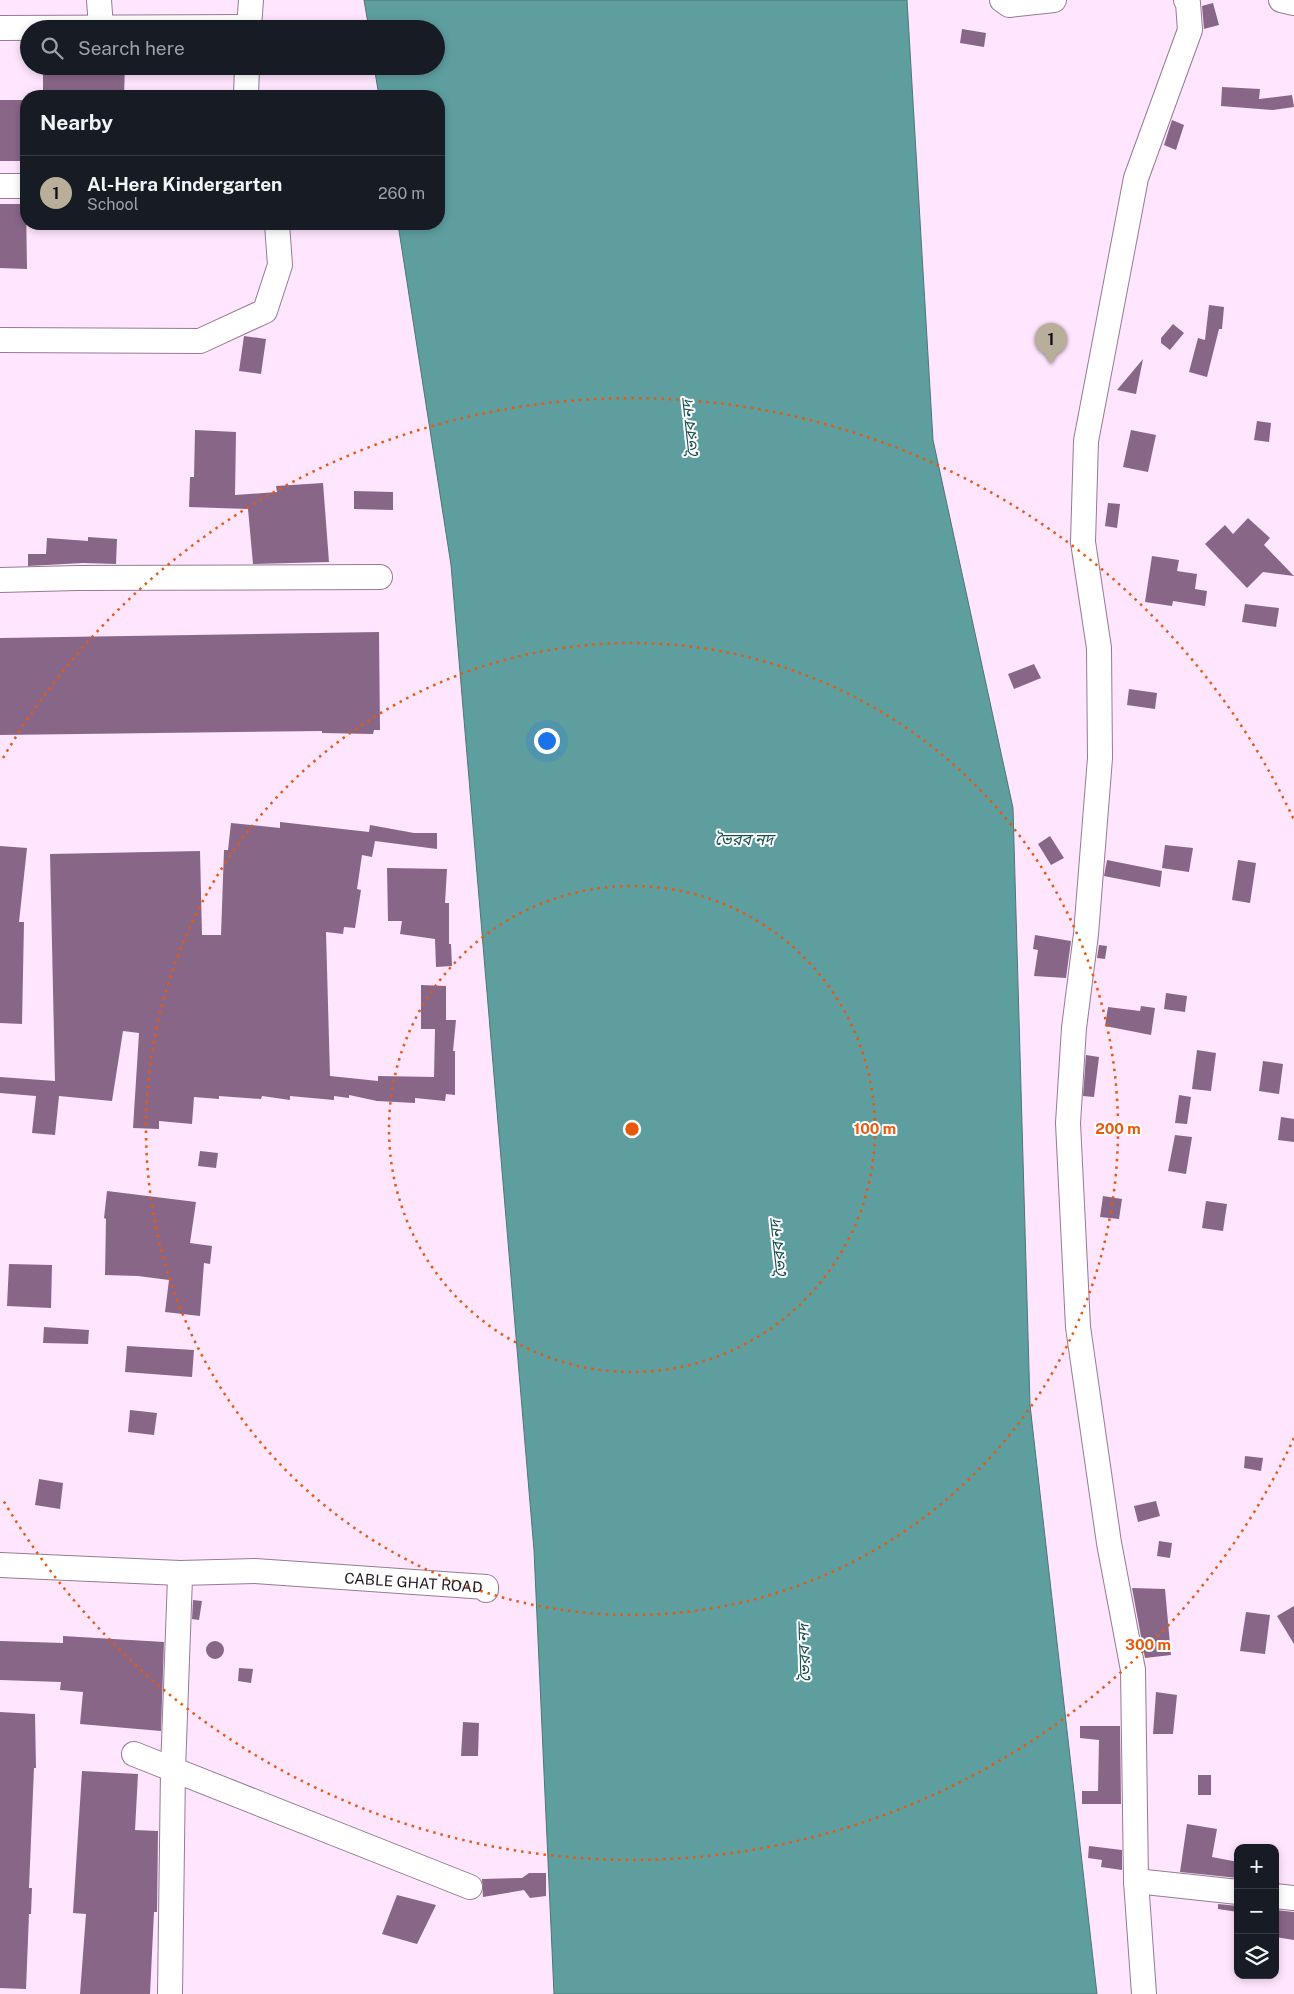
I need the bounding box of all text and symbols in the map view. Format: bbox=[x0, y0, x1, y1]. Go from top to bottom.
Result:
search box bbox=[20, 20, 445, 75]
icon: search bbox=[38, 34, 66, 62]
text: Search here bbox=[78, 37, 185, 59]
text: Nearby bbox=[40, 110, 113, 135]
text: Al-Hera Kindergarten bbox=[87, 173, 282, 195]
text: 1 bbox=[53, 184, 59, 203]
text: 260 m bbox=[378, 184, 425, 203]
text: School bbox=[87, 195, 138, 214]
pin: 1 bbox=[1035, 323, 1067, 364]
water label: ভৈরব নদ bbox=[677, 396, 703, 459]
your location bbox=[534, 728, 560, 754]
water label: ভৈরব নদ bbox=[715, 830, 776, 849]
centre of rings bbox=[623, 1120, 641, 1138]
text: 100 m bbox=[854, 1120, 896, 1137]
text: 200 m bbox=[1095, 1120, 1141, 1137]
water label: ভৈরব নদ bbox=[765, 1216, 791, 1279]
street label: CABLE GHAT ROAD bbox=[344, 1569, 483, 1595]
water label: ভৈরব নদ bbox=[793, 1620, 815, 1683]
text: 300 m bbox=[1125, 1636, 1171, 1653]
map controls bbox=[1234, 1844, 1279, 1979]
button: + bbox=[1234, 1844, 1279, 1889]
button: − bbox=[1234, 1889, 1279, 1934]
button: layers bbox=[1234, 1934, 1279, 1979]

